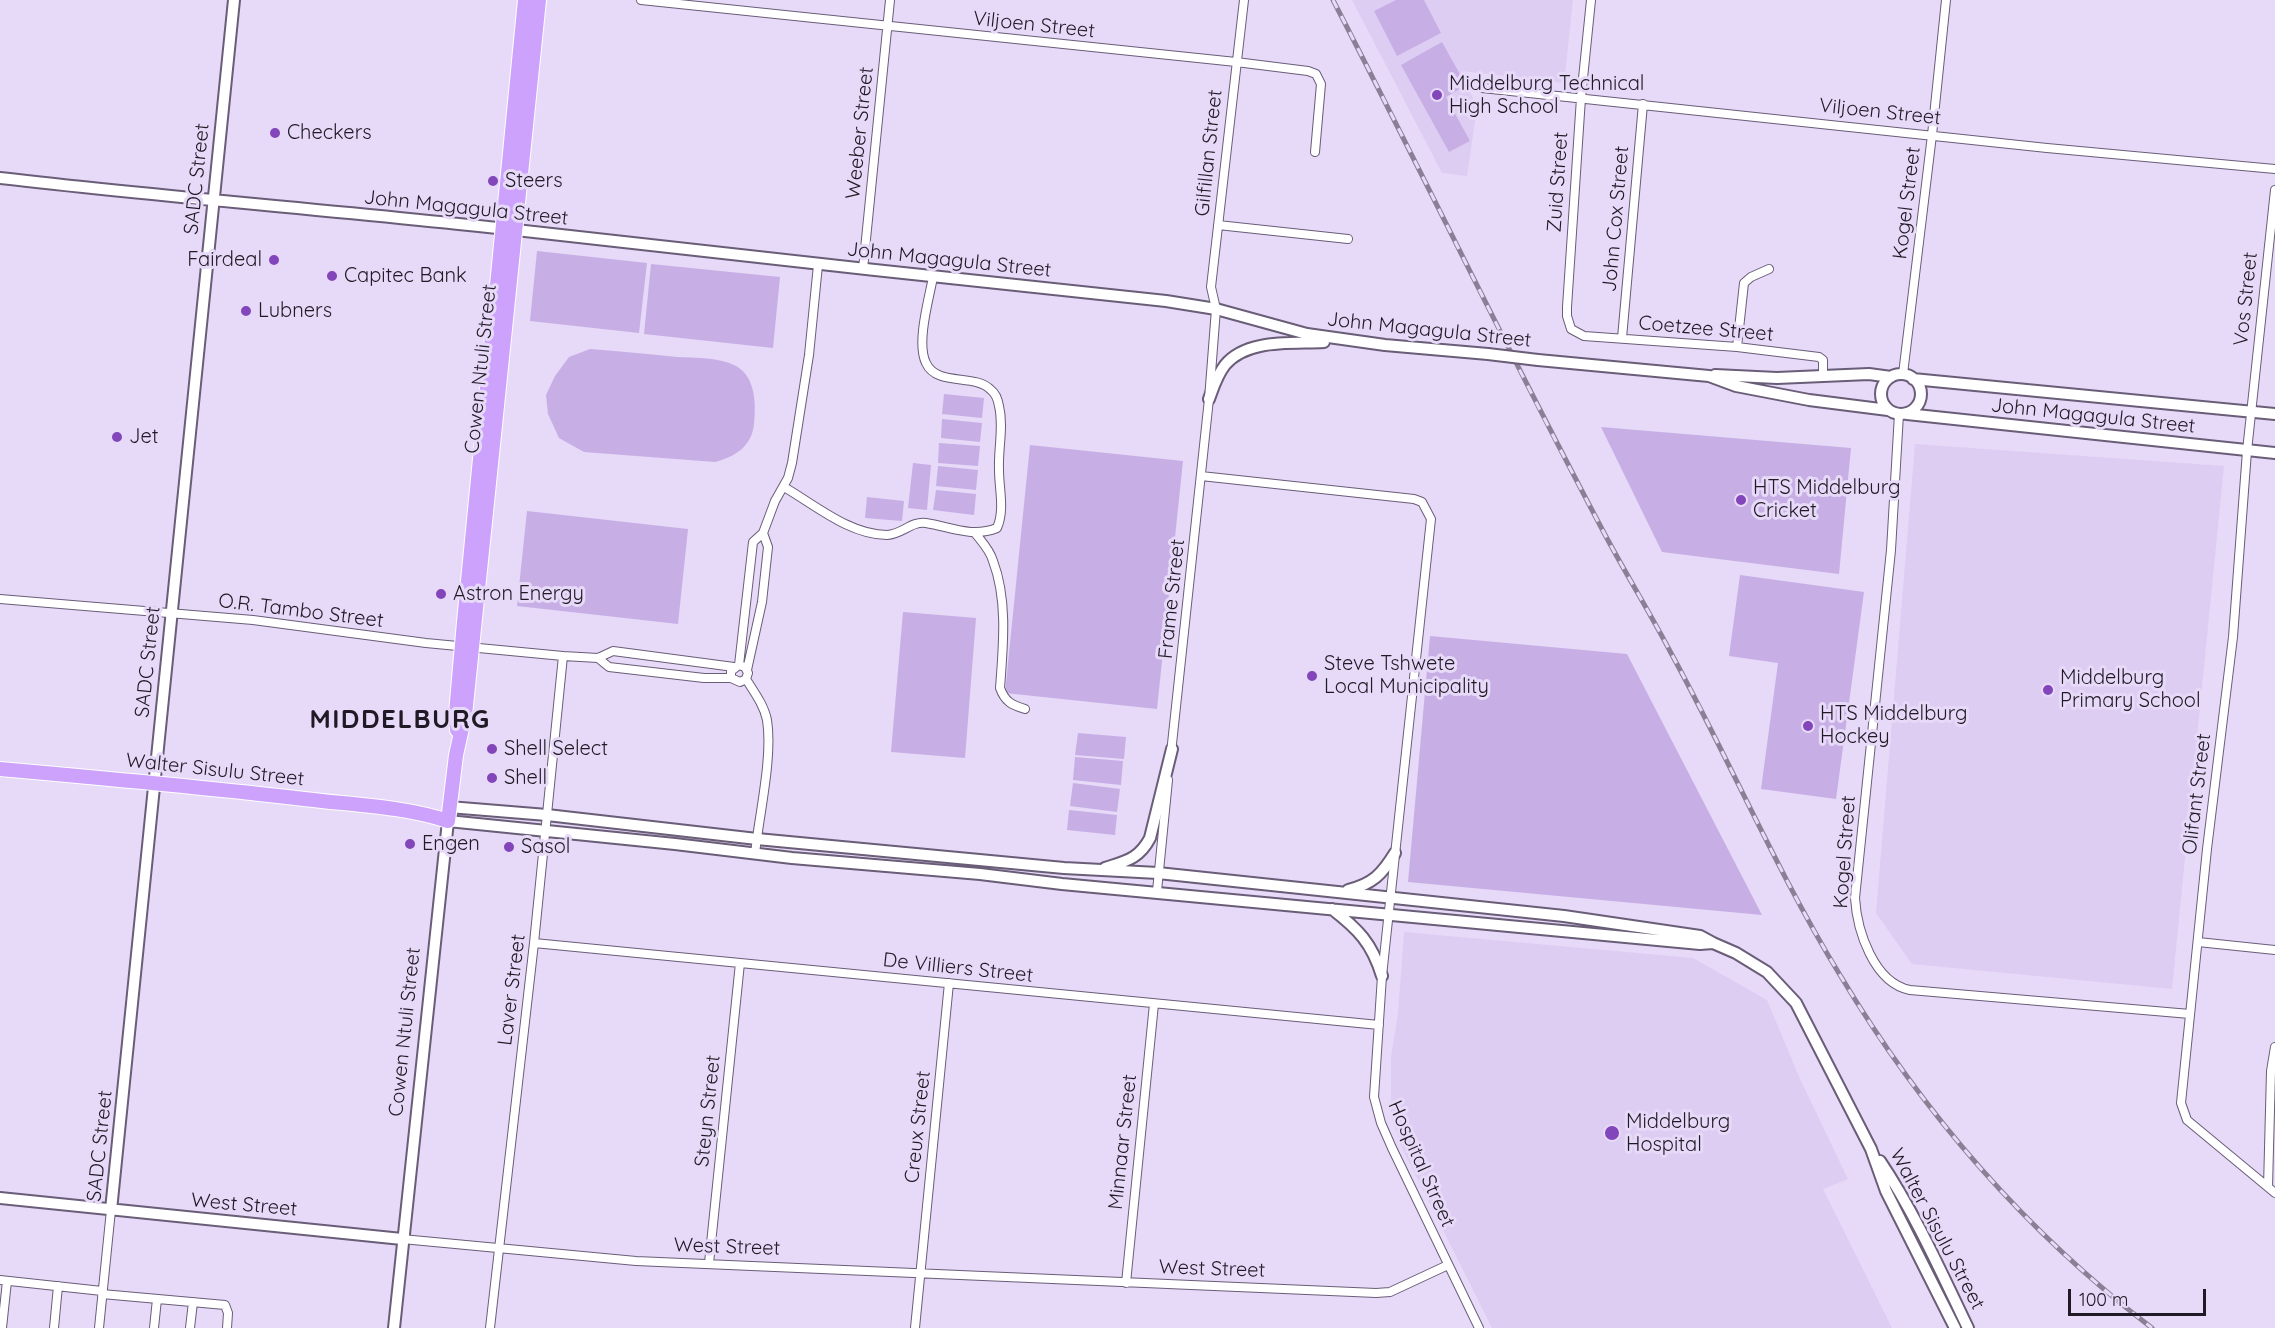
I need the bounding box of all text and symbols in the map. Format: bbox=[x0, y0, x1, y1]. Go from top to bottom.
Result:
street label: Viljoen Street bbox=[972, 7, 1096, 43]
street label: Weeber Street bbox=[841, 66, 879, 200]
place label: Middelburg Technical High School bbox=[1449, 72, 1644, 119]
street label: Gilfillan Street bbox=[1190, 88, 1228, 218]
marker: Middelburg Technical High School bbox=[1430, 88, 1444, 102]
street label: Viljoen Street bbox=[1818, 94, 1942, 130]
place label: Checkers bbox=[287, 121, 372, 145]
street label: SADC Street bbox=[179, 122, 215, 236]
marker: Checkers bbox=[268, 126, 282, 140]
street label: Zuid Street bbox=[1543, 131, 1573, 233]
street label: John Cox Street bbox=[1598, 145, 1634, 293]
street label: Kogel Street bbox=[1888, 145, 1926, 261]
place label: Steers bbox=[505, 169, 563, 193]
marker: Steers bbox=[486, 174, 500, 188]
street label: John Magagula Street bbox=[363, 185, 569, 231]
street label: John Magagula Street bbox=[846, 237, 1052, 283]
place label: Fairdeal bbox=[187, 248, 262, 272]
street label: Vos Street bbox=[2229, 251, 2263, 347]
marker: Fairdeal bbox=[267, 253, 281, 267]
place label: Capitec Bank bbox=[344, 264, 467, 288]
marker: Capitec Bank bbox=[325, 269, 339, 283]
street label: Cowen Ntuli Street bbox=[460, 283, 502, 455]
place label: Lubners bbox=[258, 299, 332, 323]
marker: Lubners bbox=[239, 304, 253, 318]
street label: John Magagula Street bbox=[1326, 307, 1532, 353]
street label: Coetzee Street bbox=[1638, 311, 1774, 347]
street label: John Magagula Street bbox=[1990, 393, 2196, 439]
place label: Jet bbox=[129, 425, 159, 449]
marker: Jet bbox=[110, 430, 124, 444]
place label: HTS Middelburg Cricket bbox=[1753, 476, 1901, 523]
marker: HTS Middelburg Cricket bbox=[1734, 493, 1748, 507]
street label: Frame Street bbox=[1154, 538, 1190, 660]
place label: Astron Energy bbox=[453, 582, 584, 606]
marker: Astron Energy bbox=[434, 587, 448, 601]
street label: O.R. Tambo Street bbox=[217, 589, 385, 633]
street label: SADC Street bbox=[130, 605, 166, 719]
place label: Steve Tshwete Local Municipality bbox=[1324, 652, 1489, 699]
place label: Middelburg Primary School bbox=[2060, 666, 2200, 713]
marker: Steve Tshwete Local Municipality bbox=[1305, 669, 1319, 683]
marker: Middelburg Primary School bbox=[2041, 683, 2055, 697]
place label: HTS Middelburg Hockey bbox=[1820, 702, 1968, 749]
district label: MIDDELBURG bbox=[309, 704, 491, 736]
marker: HTS Middelburg Hockey bbox=[1801, 719, 1815, 733]
street label: Olifant Street bbox=[2178, 732, 2216, 856]
place label: Shell Select bbox=[504, 737, 608, 761]
marker: Shell Select bbox=[485, 742, 499, 756]
street label: Walter Sisulu Street bbox=[125, 749, 305, 791]
place label: Shell bbox=[504, 766, 547, 790]
marker: Shell bbox=[485, 771, 499, 785]
street label: Kogel Street bbox=[1829, 795, 1861, 909]
place label: Engen bbox=[422, 832, 480, 856]
place label: Sasol bbox=[521, 835, 570, 859]
marker: Engen bbox=[403, 837, 417, 851]
marker: Sasol bbox=[502, 840, 516, 854]
street label: Laver Street bbox=[493, 933, 531, 1047]
street label: Cowen Ntuli Street bbox=[384, 946, 426, 1118]
street label: De Villiers Street bbox=[882, 948, 1034, 988]
street label: Steyn Street bbox=[690, 1054, 726, 1168]
street label: Creux Street bbox=[900, 1070, 936, 1184]
street label: Minnaar Street bbox=[1104, 1073, 1142, 1211]
street label: SADC Street bbox=[82, 1089, 118, 1203]
street label: Hospital Street bbox=[1382, 1097, 1460, 1231]
place label: Middelburg Hospital bbox=[1626, 1110, 1730, 1157]
marker: Middelburg Hospital bbox=[1603, 1124, 1621, 1142]
street label: Walter Sisulu Street bbox=[1884, 1144, 1990, 1314]
street label: West Street bbox=[190, 1188, 298, 1222]
street label: West Street bbox=[673, 1233, 781, 1261]
street label: West Street bbox=[1158, 1255, 1266, 1283]
scale bar bbox=[2071, 1277, 2209, 1315]
text: 100 m bbox=[2079, 1288, 2128, 1311]

